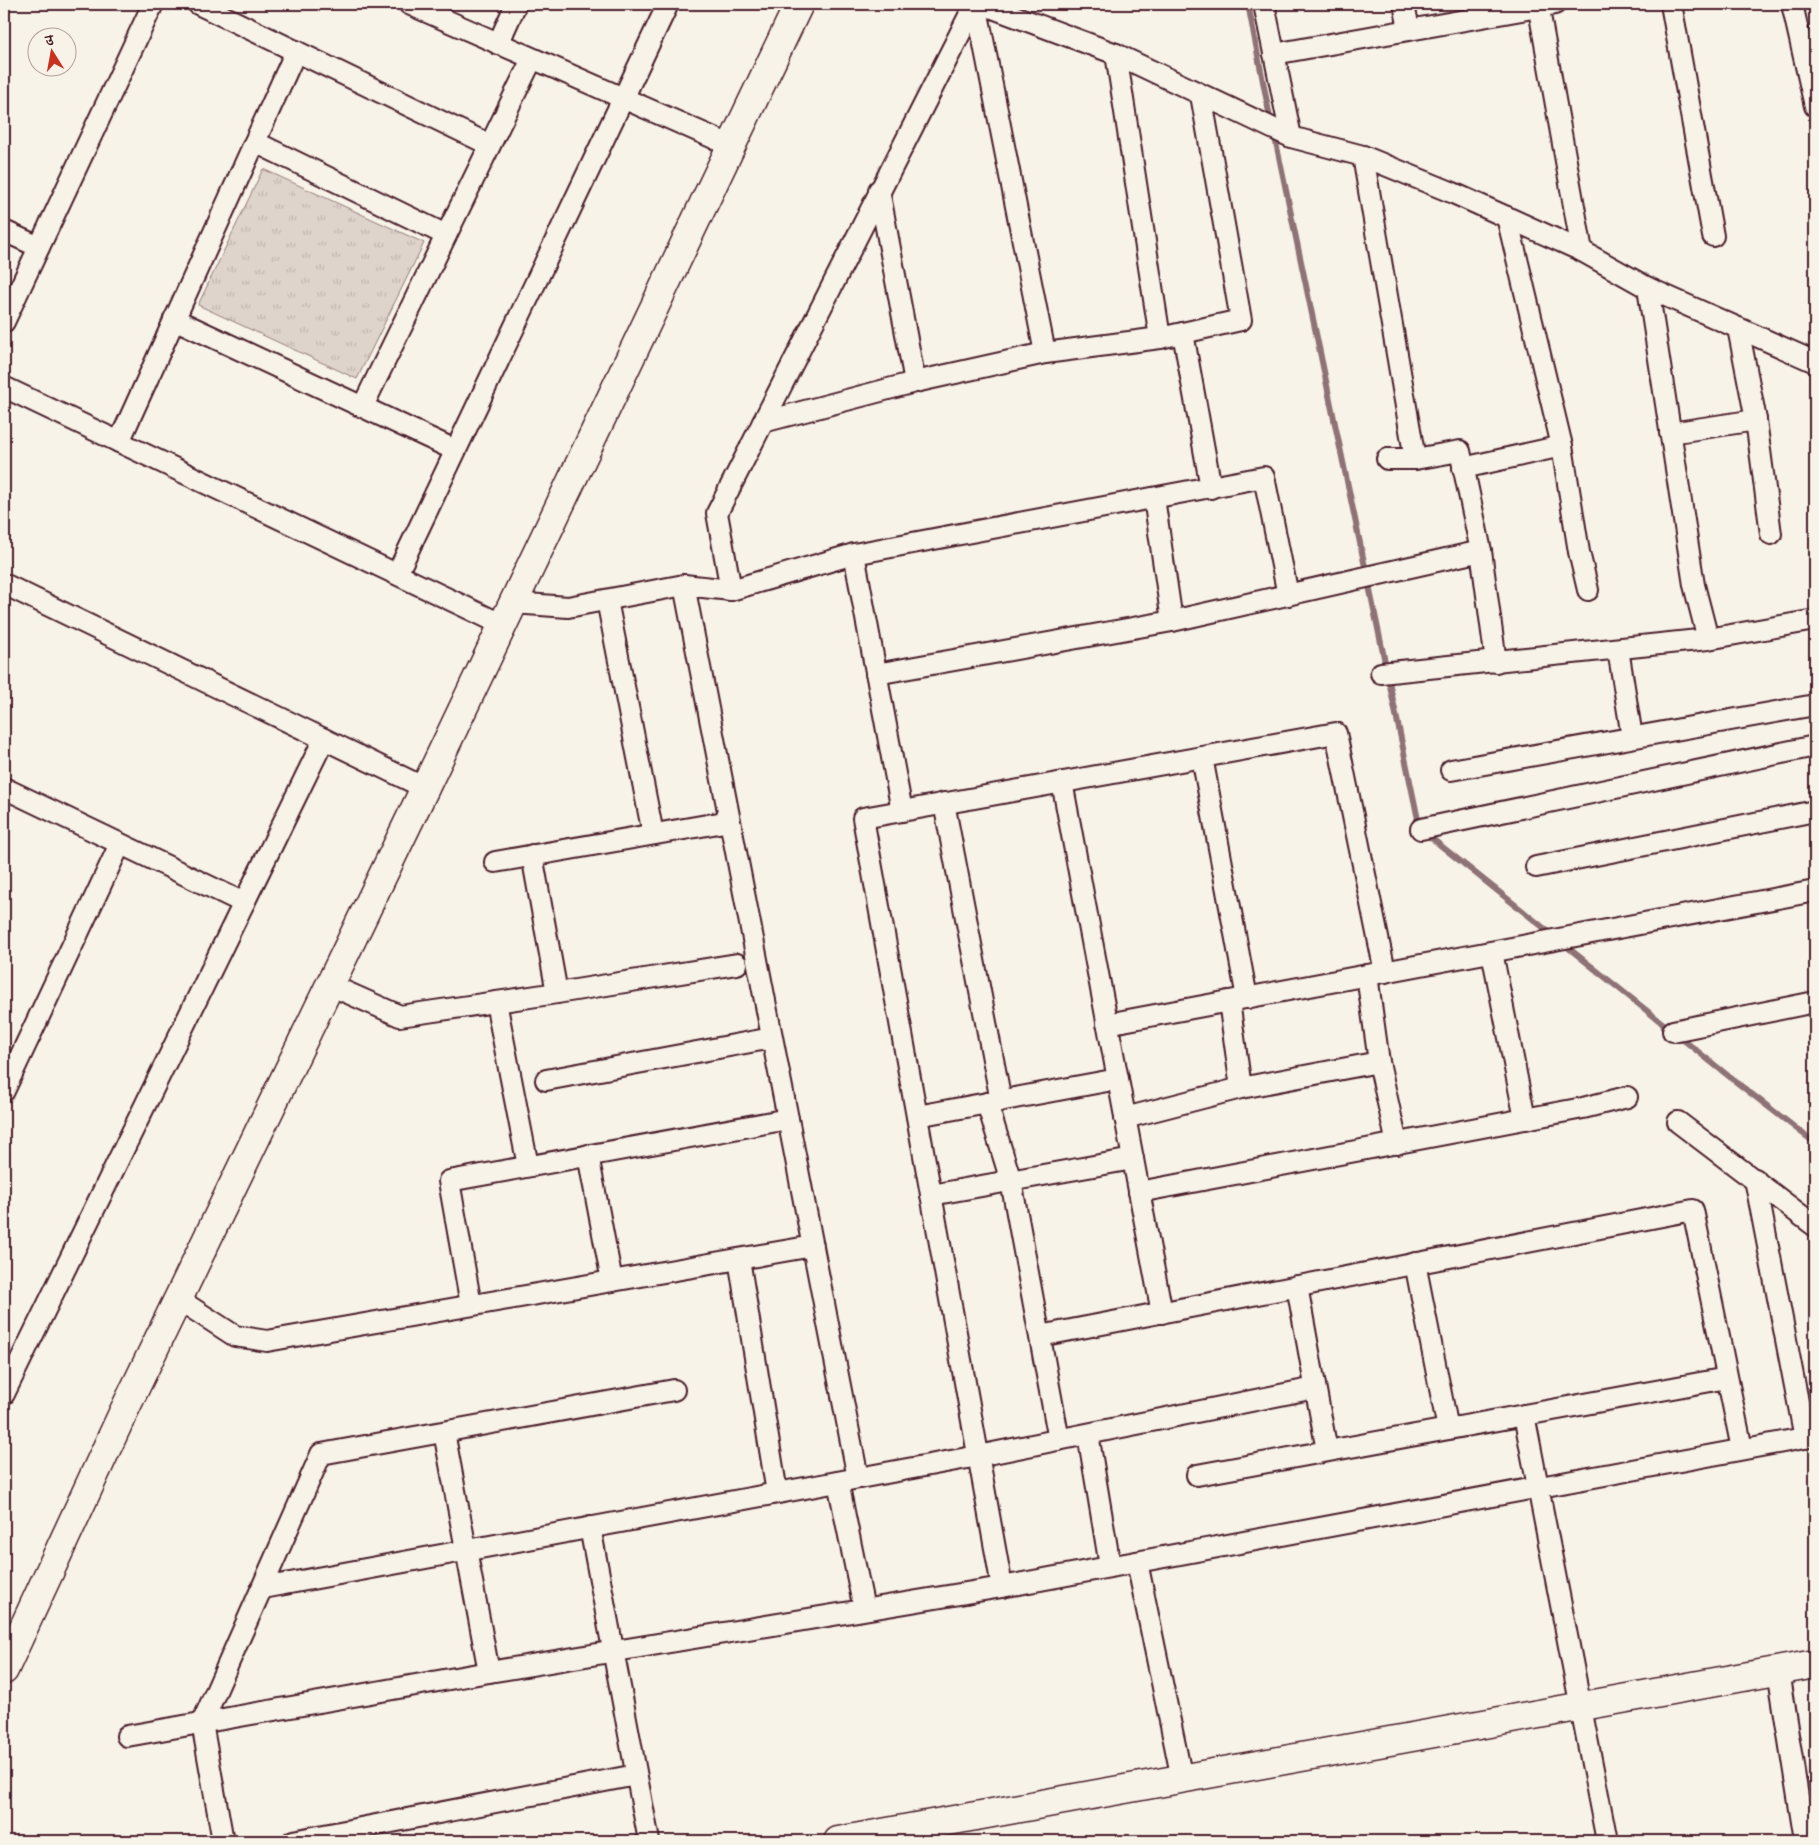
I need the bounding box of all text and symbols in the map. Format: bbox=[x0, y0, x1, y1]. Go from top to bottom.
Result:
north arrow bbox=[28, 28, 78, 78]
text: उ bbox=[43, 30, 57, 52]

